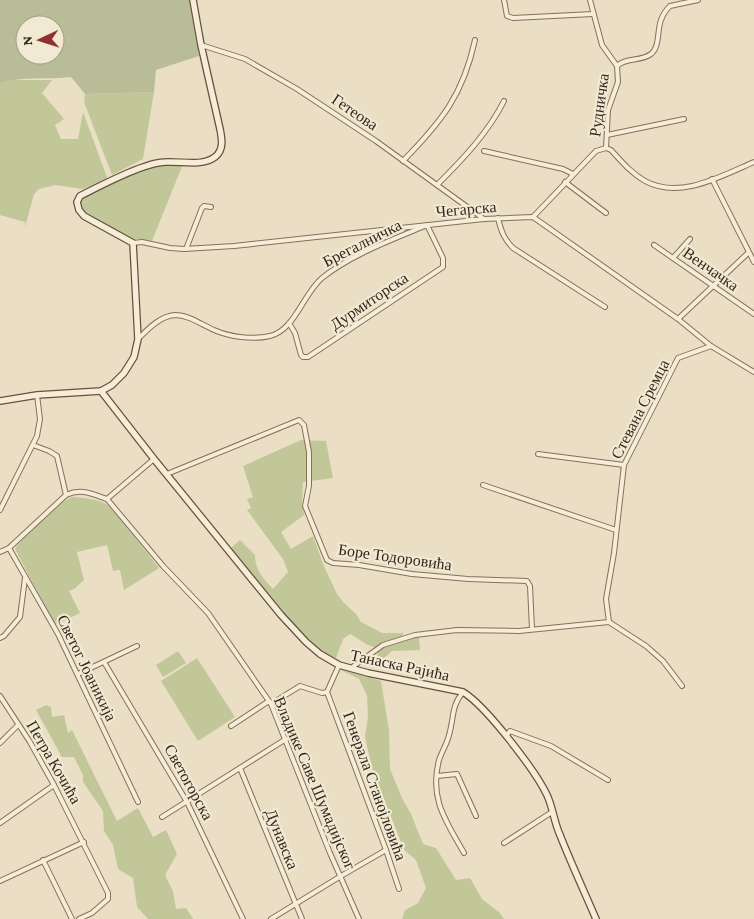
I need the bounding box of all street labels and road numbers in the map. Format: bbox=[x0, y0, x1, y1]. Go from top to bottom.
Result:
street label: Рудничка bbox=[586, 72, 613, 138]
street label: Гетеова bbox=[329, 91, 381, 133]
street label: Чегарска bbox=[435, 198, 497, 221]
street label: Брегалничка bbox=[320, 216, 405, 271]
street label: Венчачка bbox=[680, 244, 742, 294]
street label: Дурмиторска bbox=[327, 269, 412, 334]
street label: Стевана Сремца bbox=[608, 356, 673, 462]
street label: Боре Тодоровића bbox=[337, 541, 453, 574]
street label: Светог Јоаникија bbox=[53, 612, 120, 724]
street label: Танаска Рајића bbox=[349, 646, 451, 685]
street label: Владике Саве Шумадијског bbox=[270, 694, 359, 873]
street label: Генерала Станојловића bbox=[339, 709, 410, 863]
street label: Петра Кочића bbox=[22, 717, 85, 807]
street label: Светогорска bbox=[160, 741, 217, 823]
street label: Дунавска bbox=[261, 806, 302, 872]

